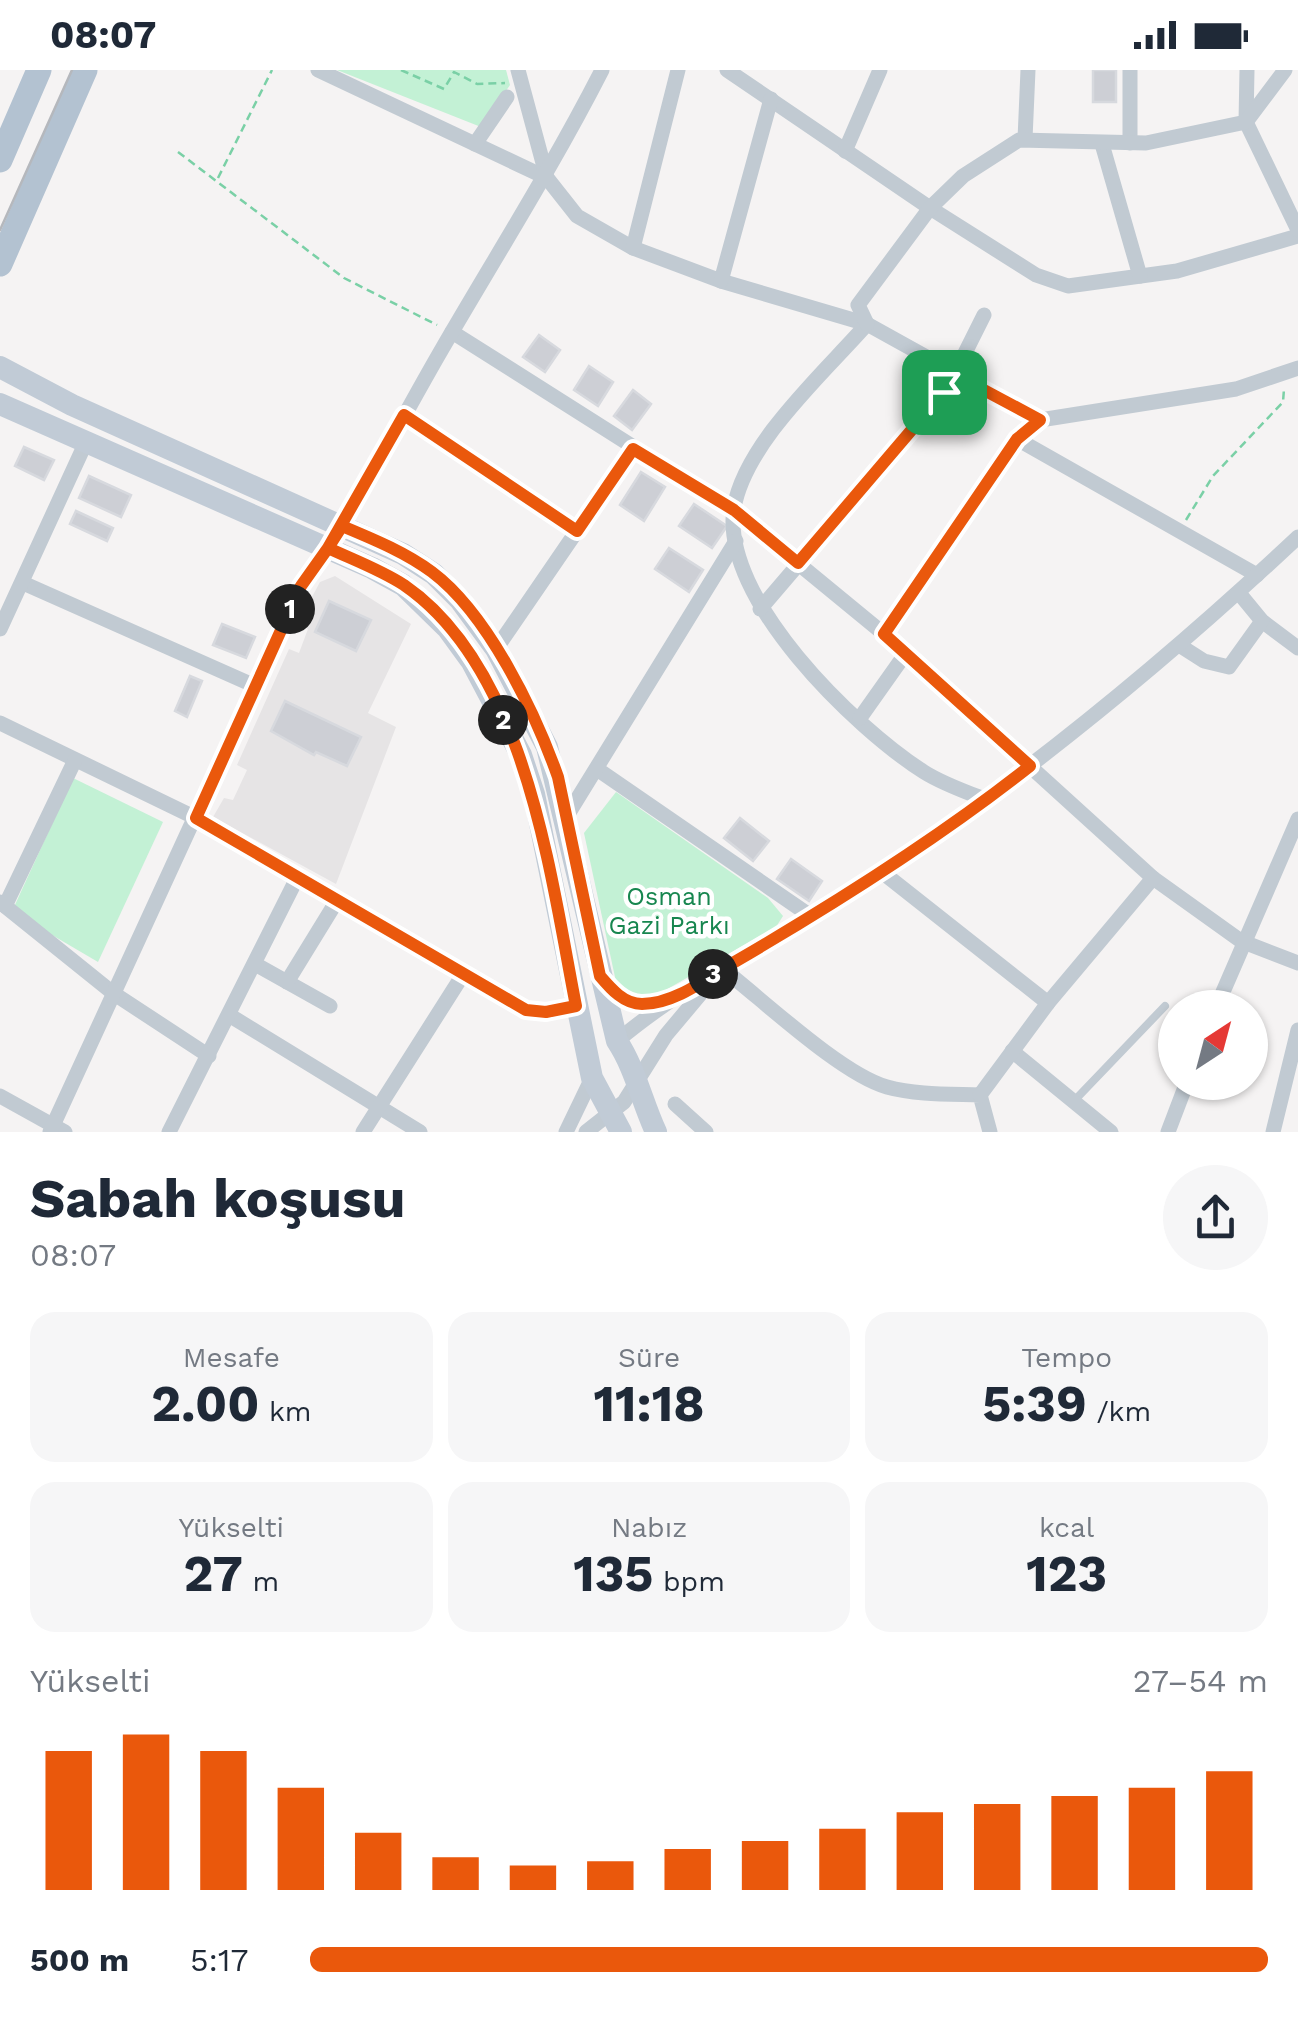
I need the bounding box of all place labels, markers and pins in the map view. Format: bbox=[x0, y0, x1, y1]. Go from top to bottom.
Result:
pin bbox=[902, 350, 987, 435]
pin: 1 bbox=[265, 584, 315, 634]
pin: 2 bbox=[478, 695, 528, 745]
pin: 3 bbox=[688, 949, 738, 999]

